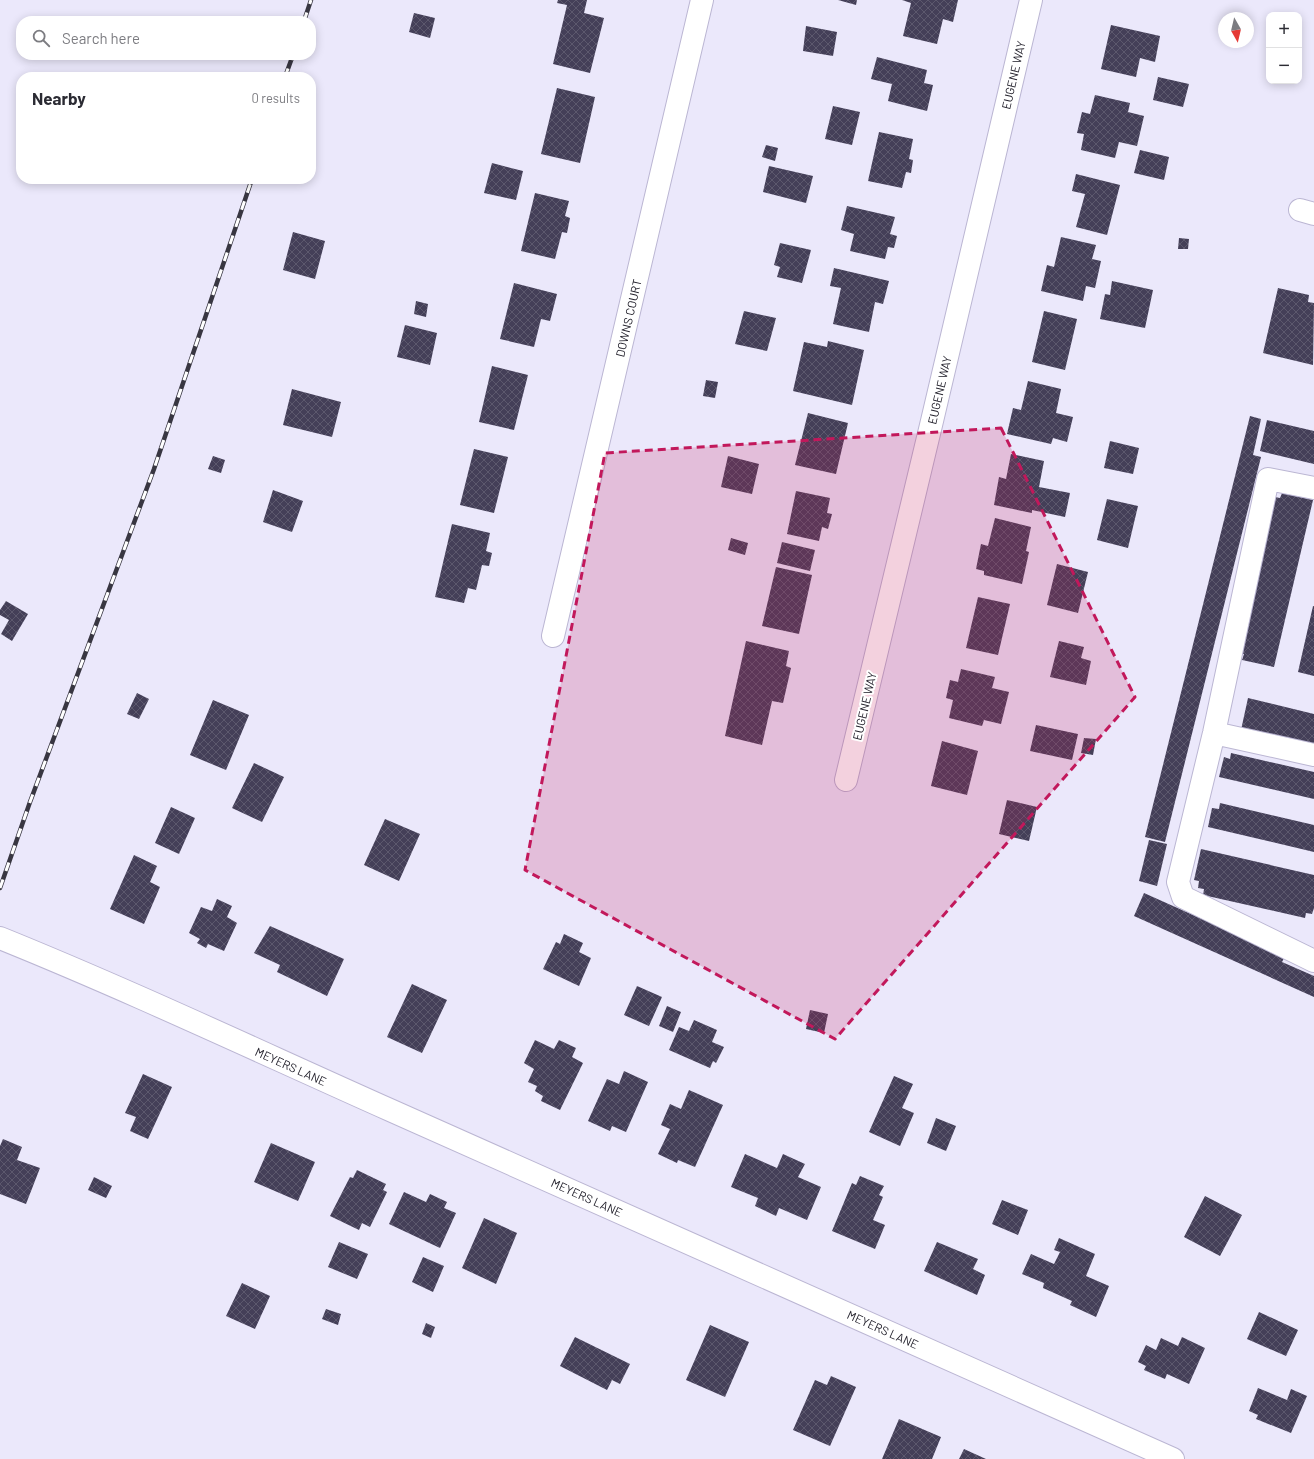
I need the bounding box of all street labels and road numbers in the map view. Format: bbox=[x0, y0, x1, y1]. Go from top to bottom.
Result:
street label: EUGENE WAY bbox=[998, 39, 1028, 111]
street label: DOWNS COURT bbox=[612, 278, 644, 358]
street label: EUGENE WAY bbox=[924, 354, 954, 426]
street label: EUGENE WAY bbox=[849, 670, 879, 742]
street label: MEYERS LANE bbox=[253, 1044, 329, 1088]
street label: MEYERS LANE bbox=[549, 1175, 625, 1219]
street label: MEYERS LANE bbox=[845, 1307, 921, 1351]

